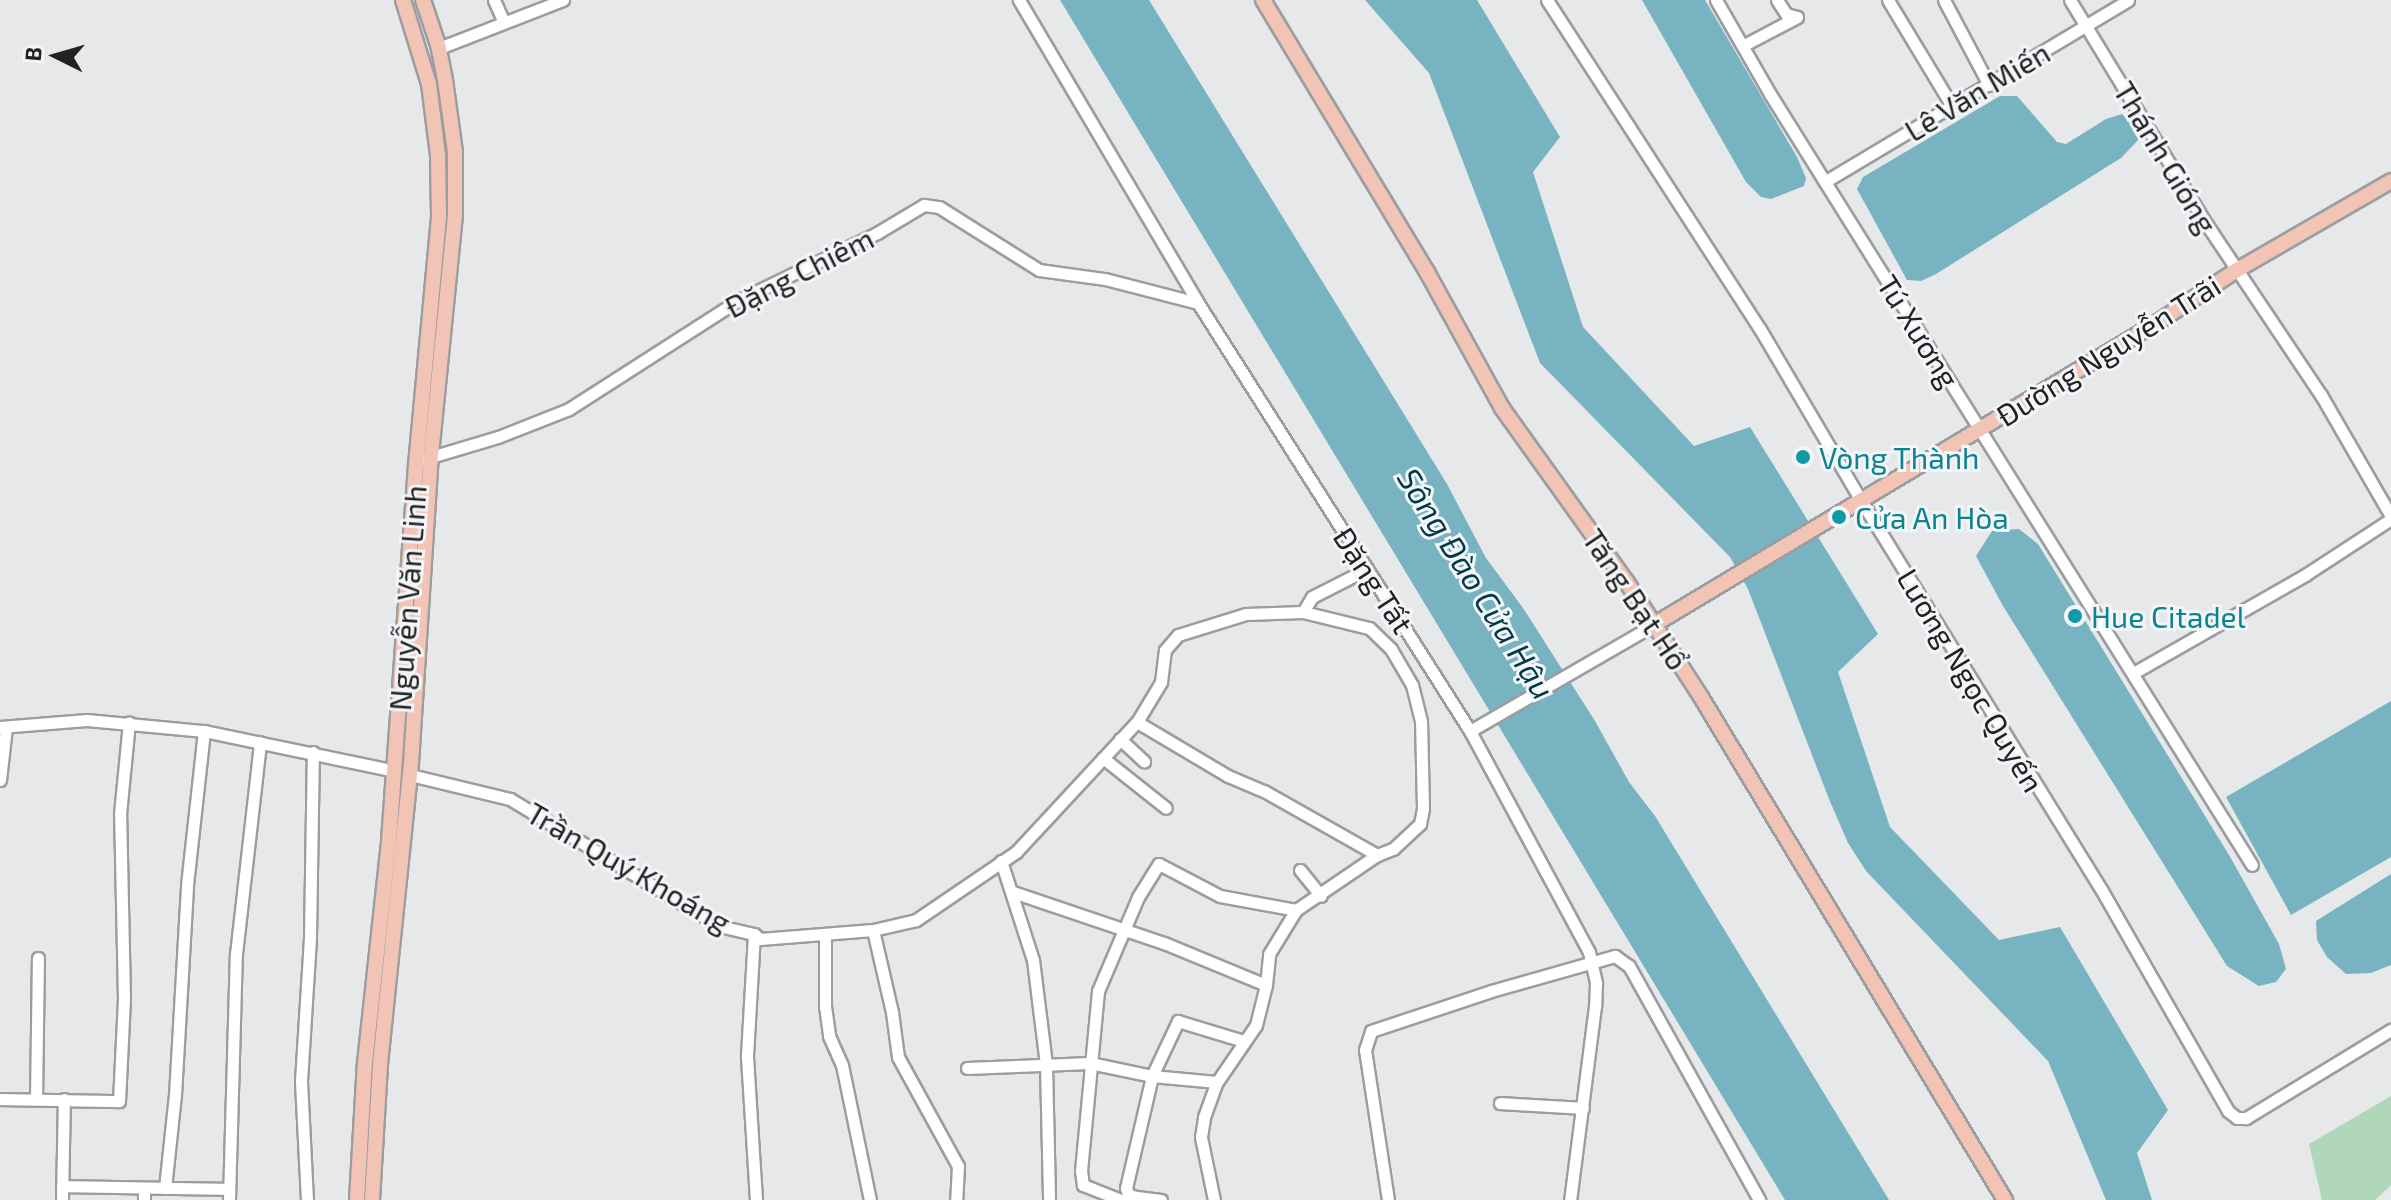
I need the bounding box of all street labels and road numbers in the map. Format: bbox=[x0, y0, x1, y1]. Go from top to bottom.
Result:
street label: Lê Văn Miến bbox=[1898, 33, 2056, 149]
street label: Thánh Gióng bbox=[2107, 75, 2225, 239]
street label: Đặng Chiêm bbox=[719, 219, 879, 325]
street label: Đường Nguyễn Trãi bbox=[1989, 266, 2227, 434]
street label: Tú Xương bbox=[1870, 268, 1968, 394]
street label: Nguyễn Văn Linh bbox=[381, 484, 433, 712]
street label: Đặng Tất bbox=[1326, 520, 1422, 640]
street label: Tăng Bạt Hổ bbox=[1576, 522, 1696, 676]
street label: Lương Ngọc Quyến bbox=[1890, 562, 2052, 798]
street label: Trần Quý Khoáng bbox=[520, 794, 738, 940]

